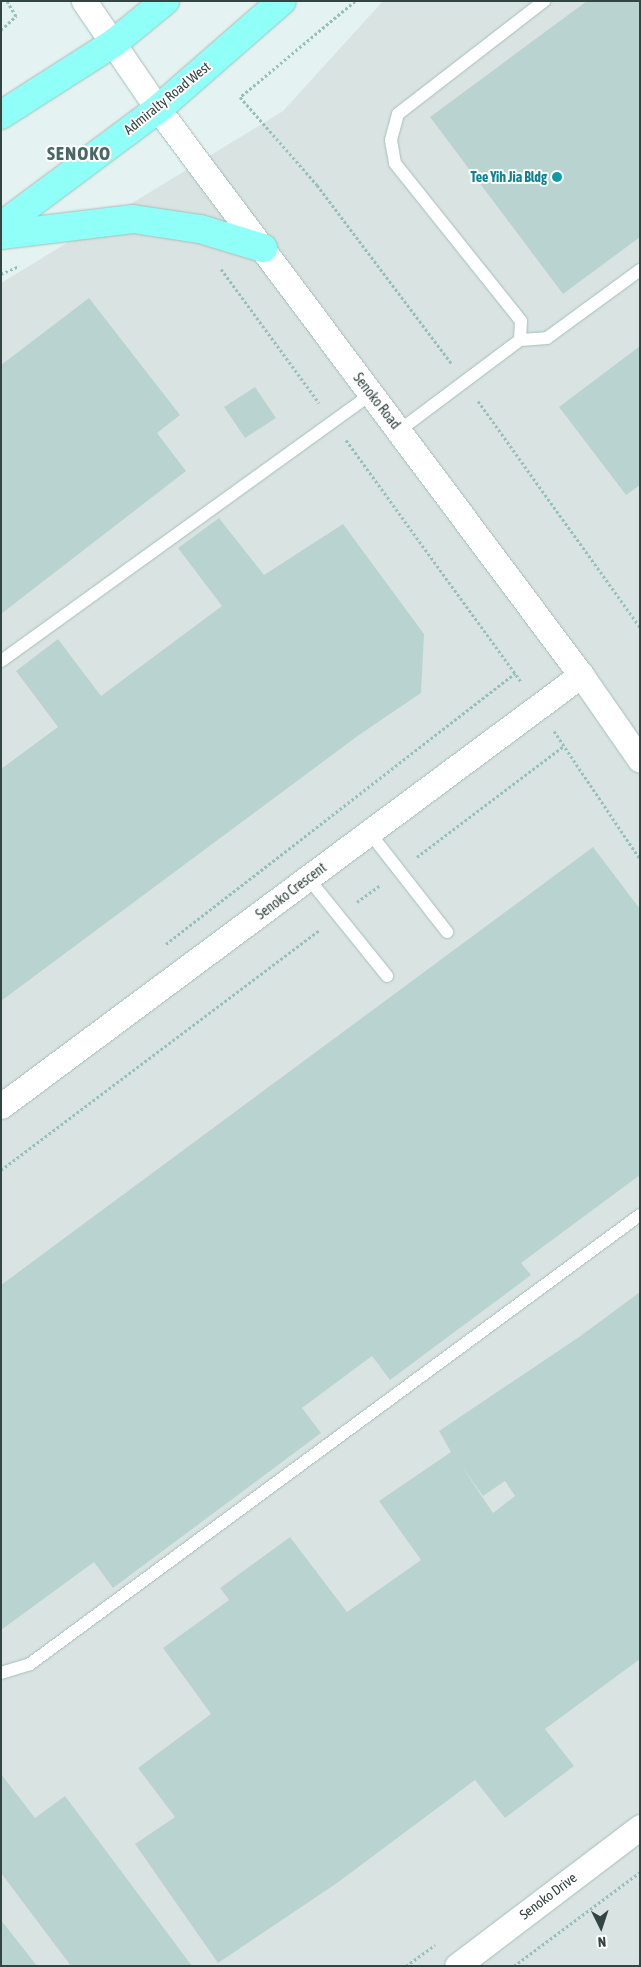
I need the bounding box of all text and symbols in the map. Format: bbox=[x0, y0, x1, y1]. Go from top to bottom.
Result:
street label: Admiralty Road West bbox=[120, 58, 214, 138]
district label: SENOKO bbox=[46, 143, 112, 165]
place label: Tee Yih Jia Bldg bbox=[470, 169, 547, 185]
marker: Tee Yih Jia Bldg bbox=[551, 171, 563, 183]
street label: Senoko Road bbox=[350, 370, 404, 432]
street label: Senoko Crescent bbox=[252, 859, 330, 923]
street label: Senoko Drive bbox=[516, 1869, 580, 1923]
north arrow bbox=[576, 1902, 626, 1952]
text: N bbox=[597, 1934, 607, 1950]

